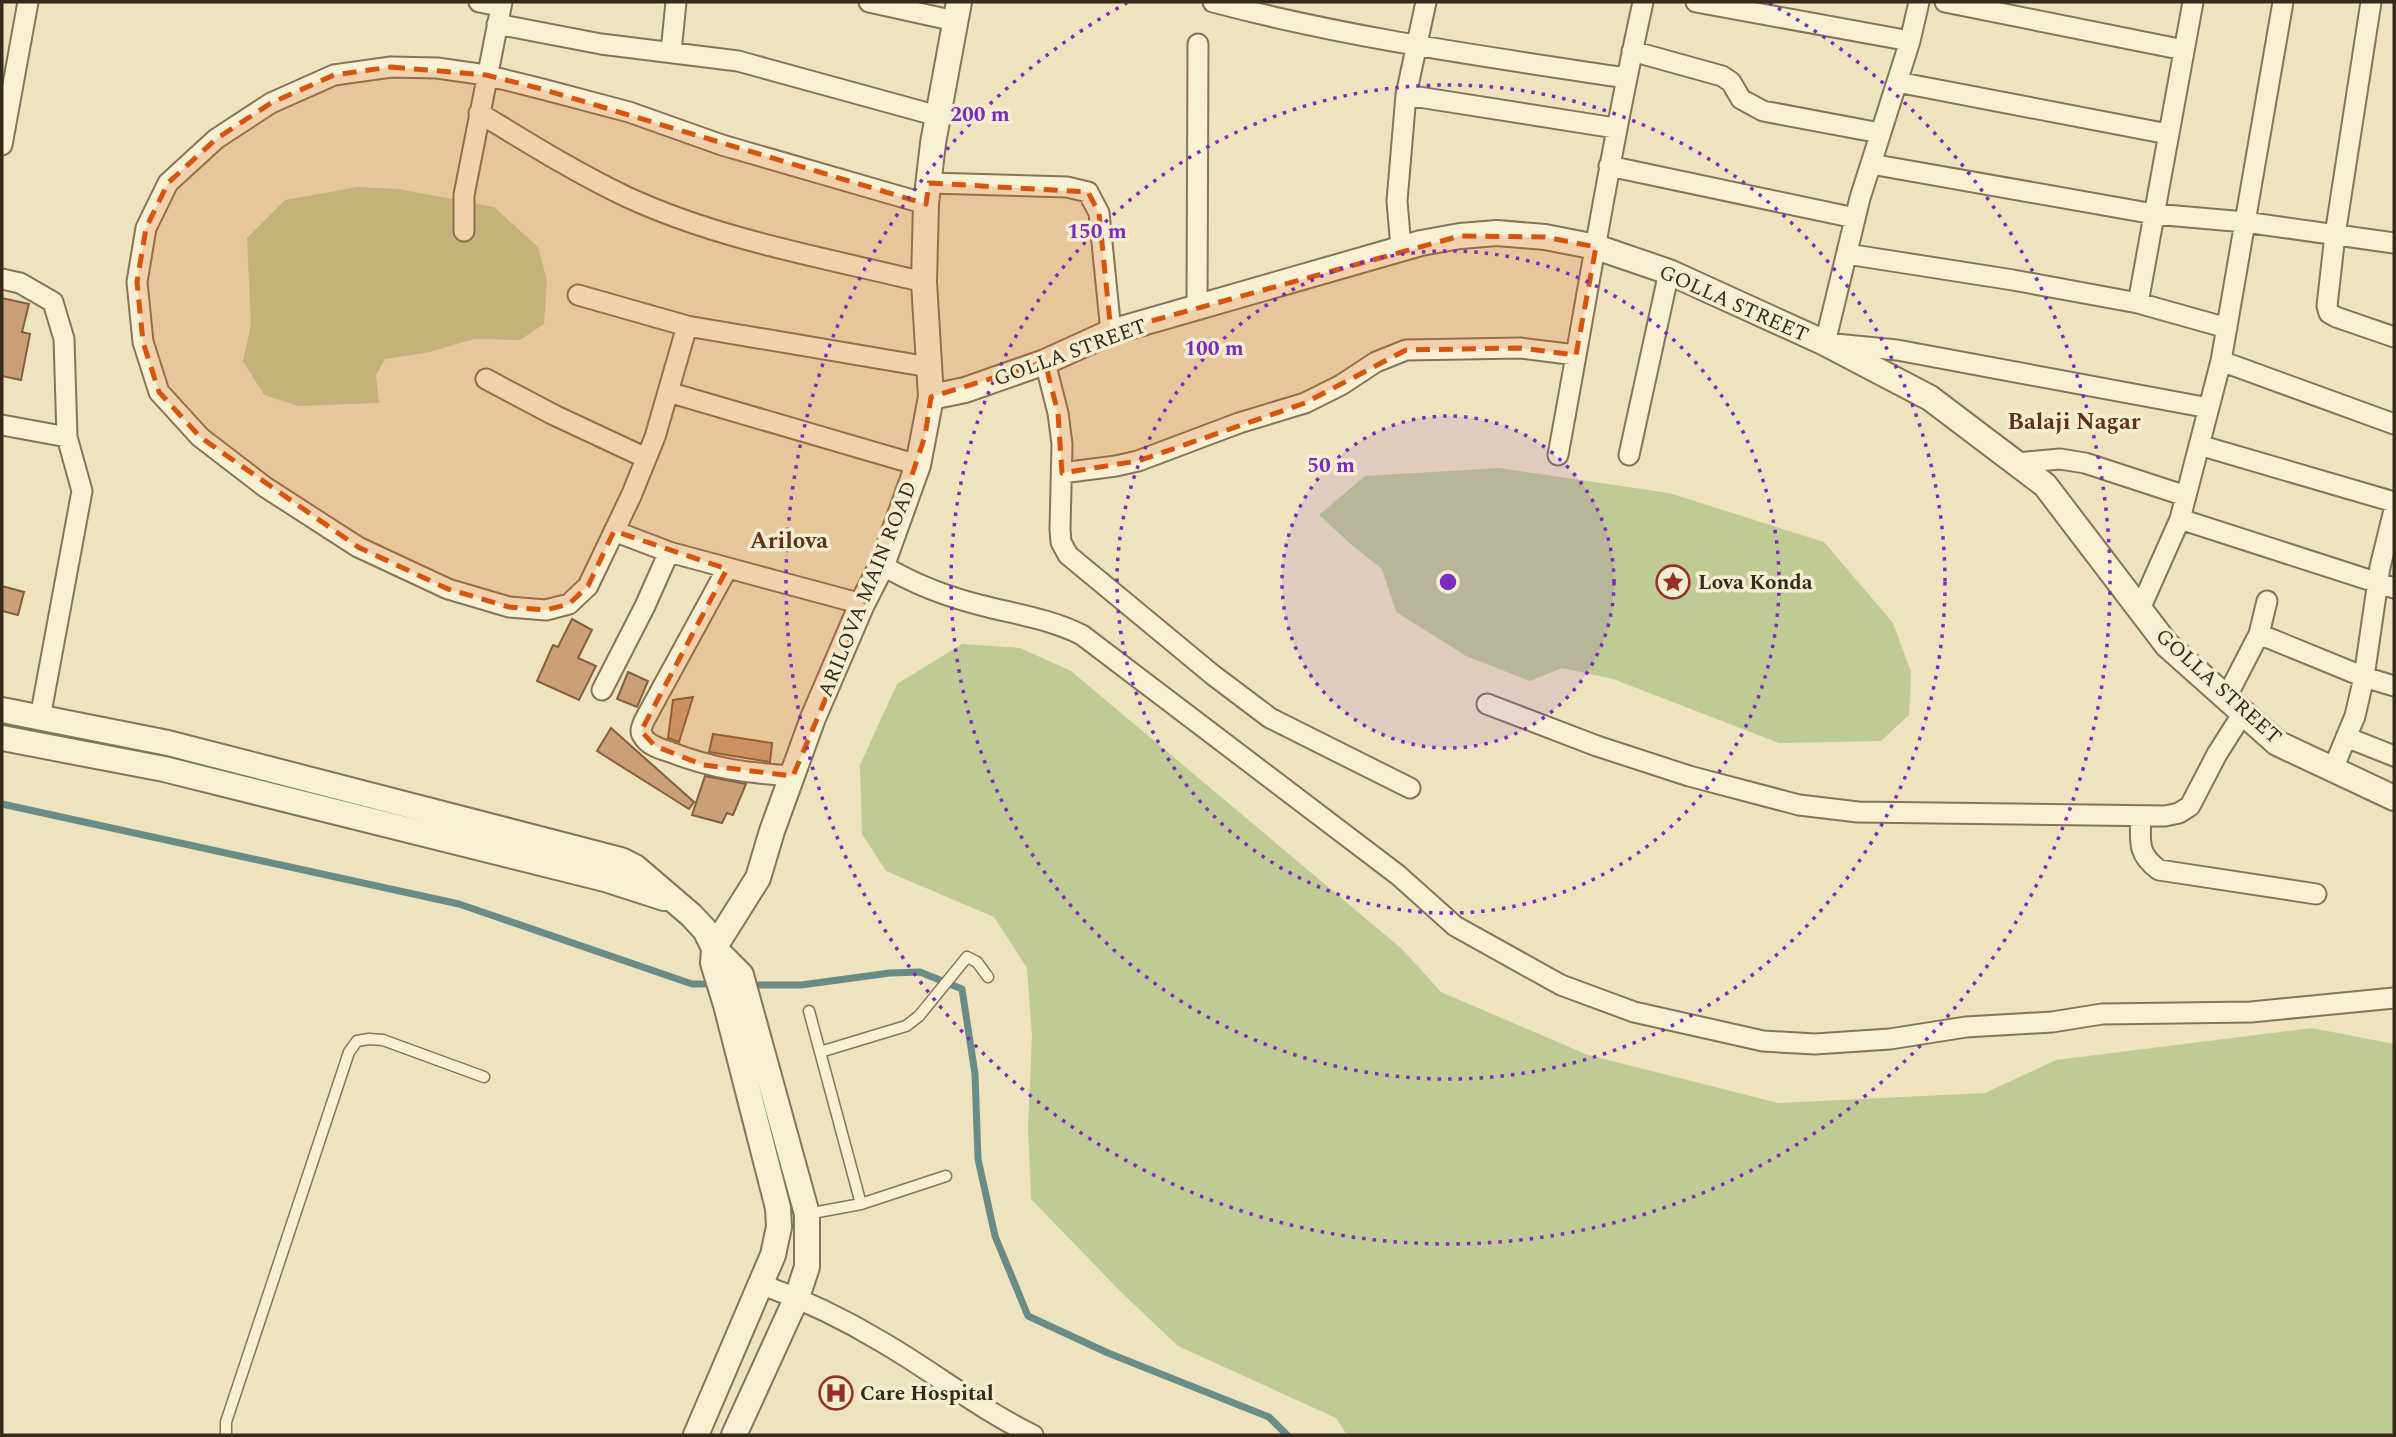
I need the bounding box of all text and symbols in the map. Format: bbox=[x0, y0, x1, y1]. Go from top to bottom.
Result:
text: 200 m bbox=[950, 99, 1010, 131]
text: 150 m bbox=[1067, 216, 1127, 248]
street label: GOLLA STREET bbox=[1654, 257, 1814, 351]
street label: GOLLA STREET bbox=[989, 310, 1151, 395]
text: 100 m bbox=[1184, 333, 1244, 365]
district label: Balaji Nagar bbox=[2007, 405, 2141, 440]
text: 50 m bbox=[1307, 450, 1355, 482]
street label: ARILOVA MAIN ROAD bbox=[810, 476, 926, 702]
district label: Arilova bbox=[750, 524, 828, 559]
place icon: Lova Konda bbox=[1654, 563, 1692, 601]
place label: Lova Konda bbox=[1698, 567, 1813, 599]
centre of rings bbox=[1436, 570, 1460, 594]
street label: GOLLA STREET bbox=[2148, 621, 2289, 752]
hospital icon: Care Hospital bbox=[817, 1374, 855, 1412]
place label: Care Hospital bbox=[860, 1378, 994, 1410]

